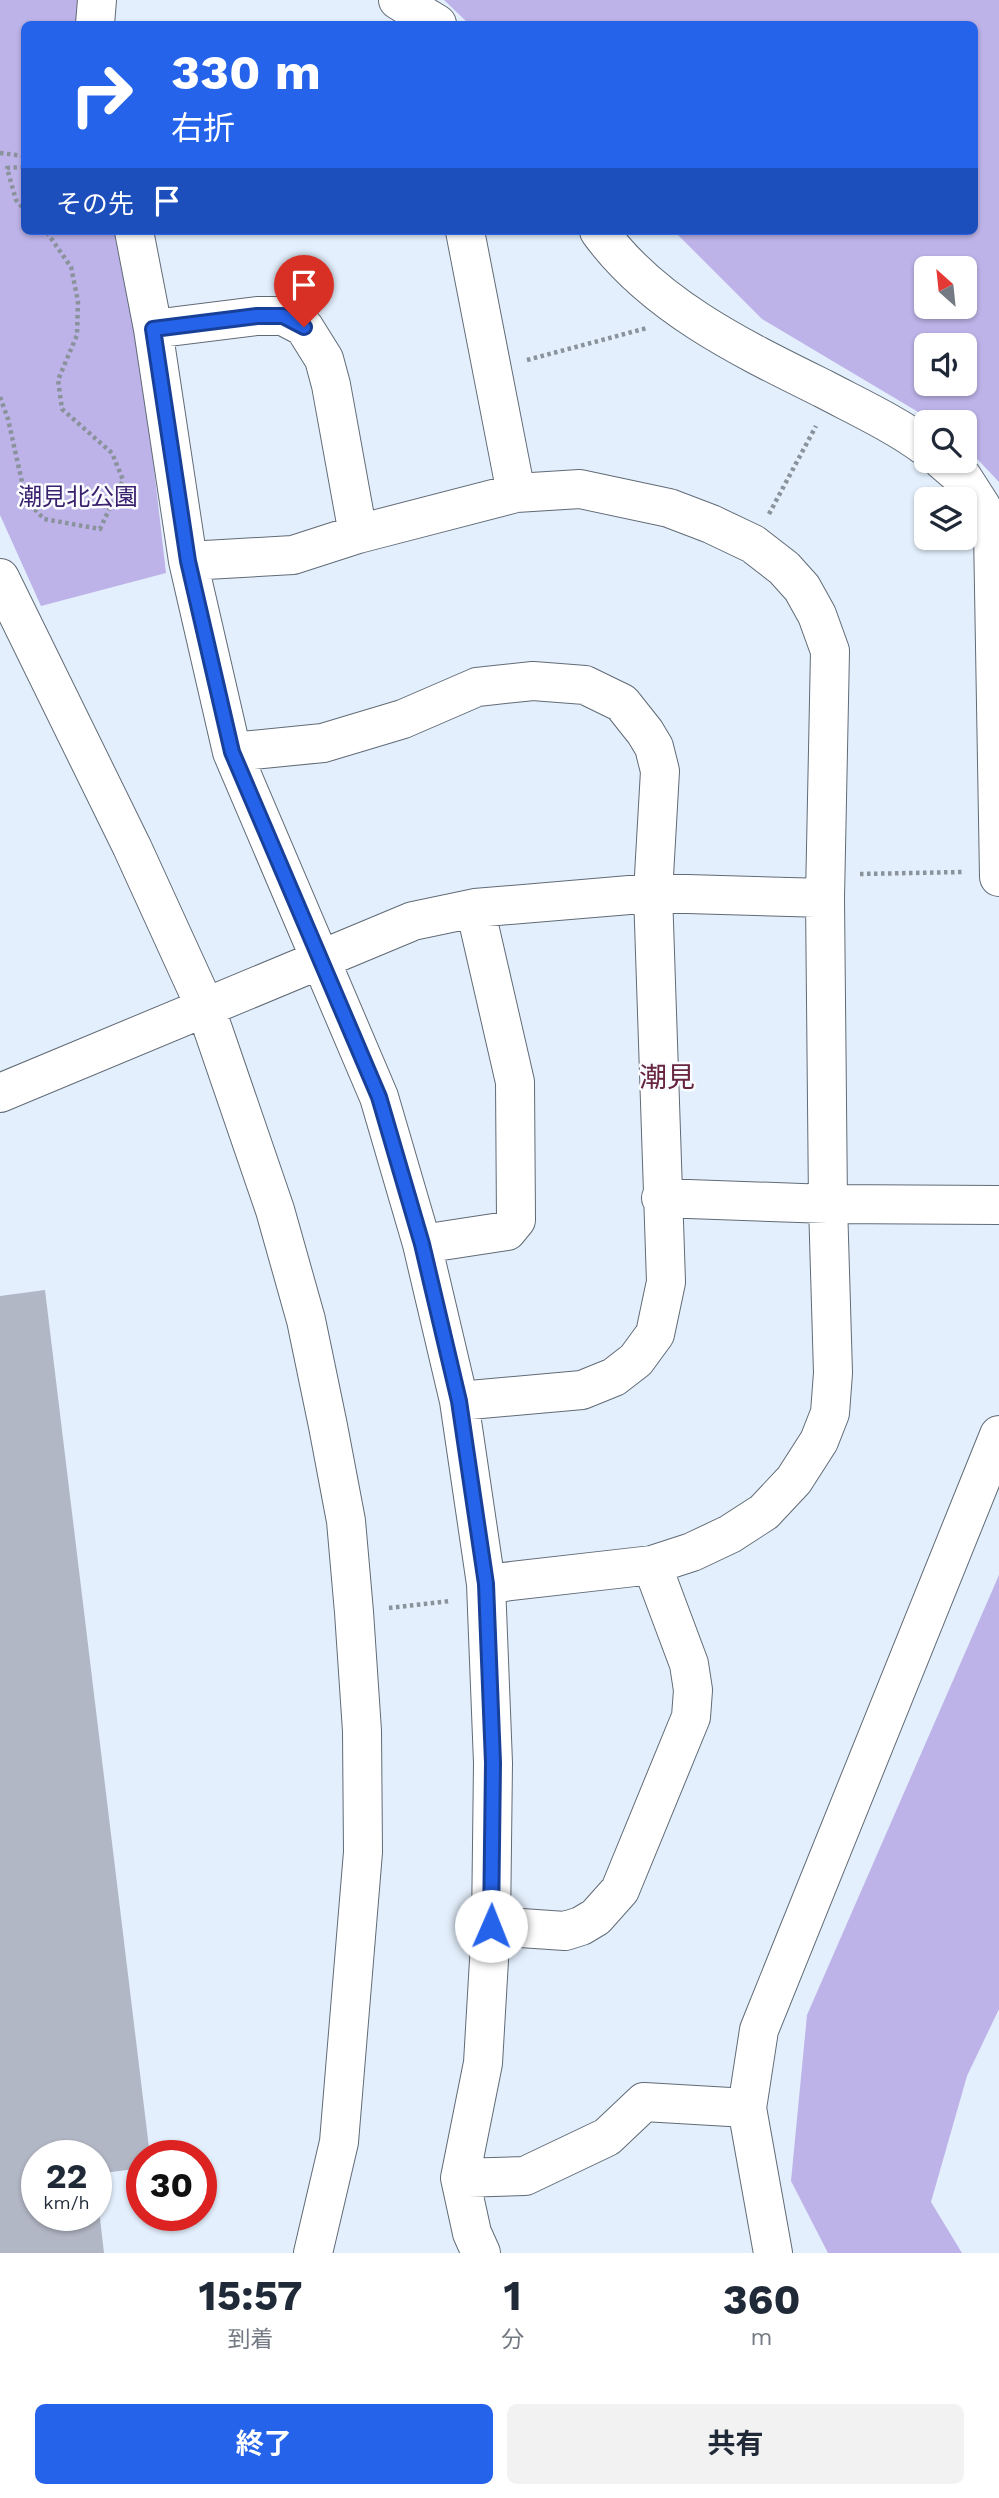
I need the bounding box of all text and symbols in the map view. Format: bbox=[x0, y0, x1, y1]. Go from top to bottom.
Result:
text: 330 m bbox=[171, 43, 321, 101]
icon: right bbox=[56, 49, 147, 140]
text: 右折 bbox=[171, 109, 235, 147]
icon: arrive bbox=[148, 182, 186, 220]
text: その先 bbox=[56, 189, 134, 219]
pin bbox=[274, 255, 334, 327]
north arrow bbox=[914, 256, 976, 318]
map controls bbox=[914, 256, 977, 550]
icon: arrive bbox=[285, 266, 323, 304]
button: sound bbox=[914, 333, 977, 396]
button: search bbox=[914, 410, 977, 473]
park label: 潮見北公園 bbox=[18, 483, 138, 511]
button: layers bbox=[914, 487, 977, 550]
district label: 潮見 bbox=[639, 1061, 695, 1094]
position arrow bbox=[454, 1889, 528, 1963]
speed limit sign: 30 bbox=[126, 2140, 217, 2231]
text: 22 bbox=[46, 2155, 87, 2197]
text: km/h bbox=[43, 2192, 90, 2213]
text: 15:57 bbox=[199, 2271, 303, 2320]
text: 1 bbox=[504, 2271, 522, 2320]
text: 360 bbox=[723, 2275, 800, 2324]
text: m bbox=[751, 2324, 773, 2351]
text: 到着 bbox=[228, 2326, 274, 2353]
text: 分 bbox=[501, 2326, 524, 2353]
button: 終了 bbox=[35, 2404, 493, 2484]
button: 共有 bbox=[507, 2404, 964, 2484]

